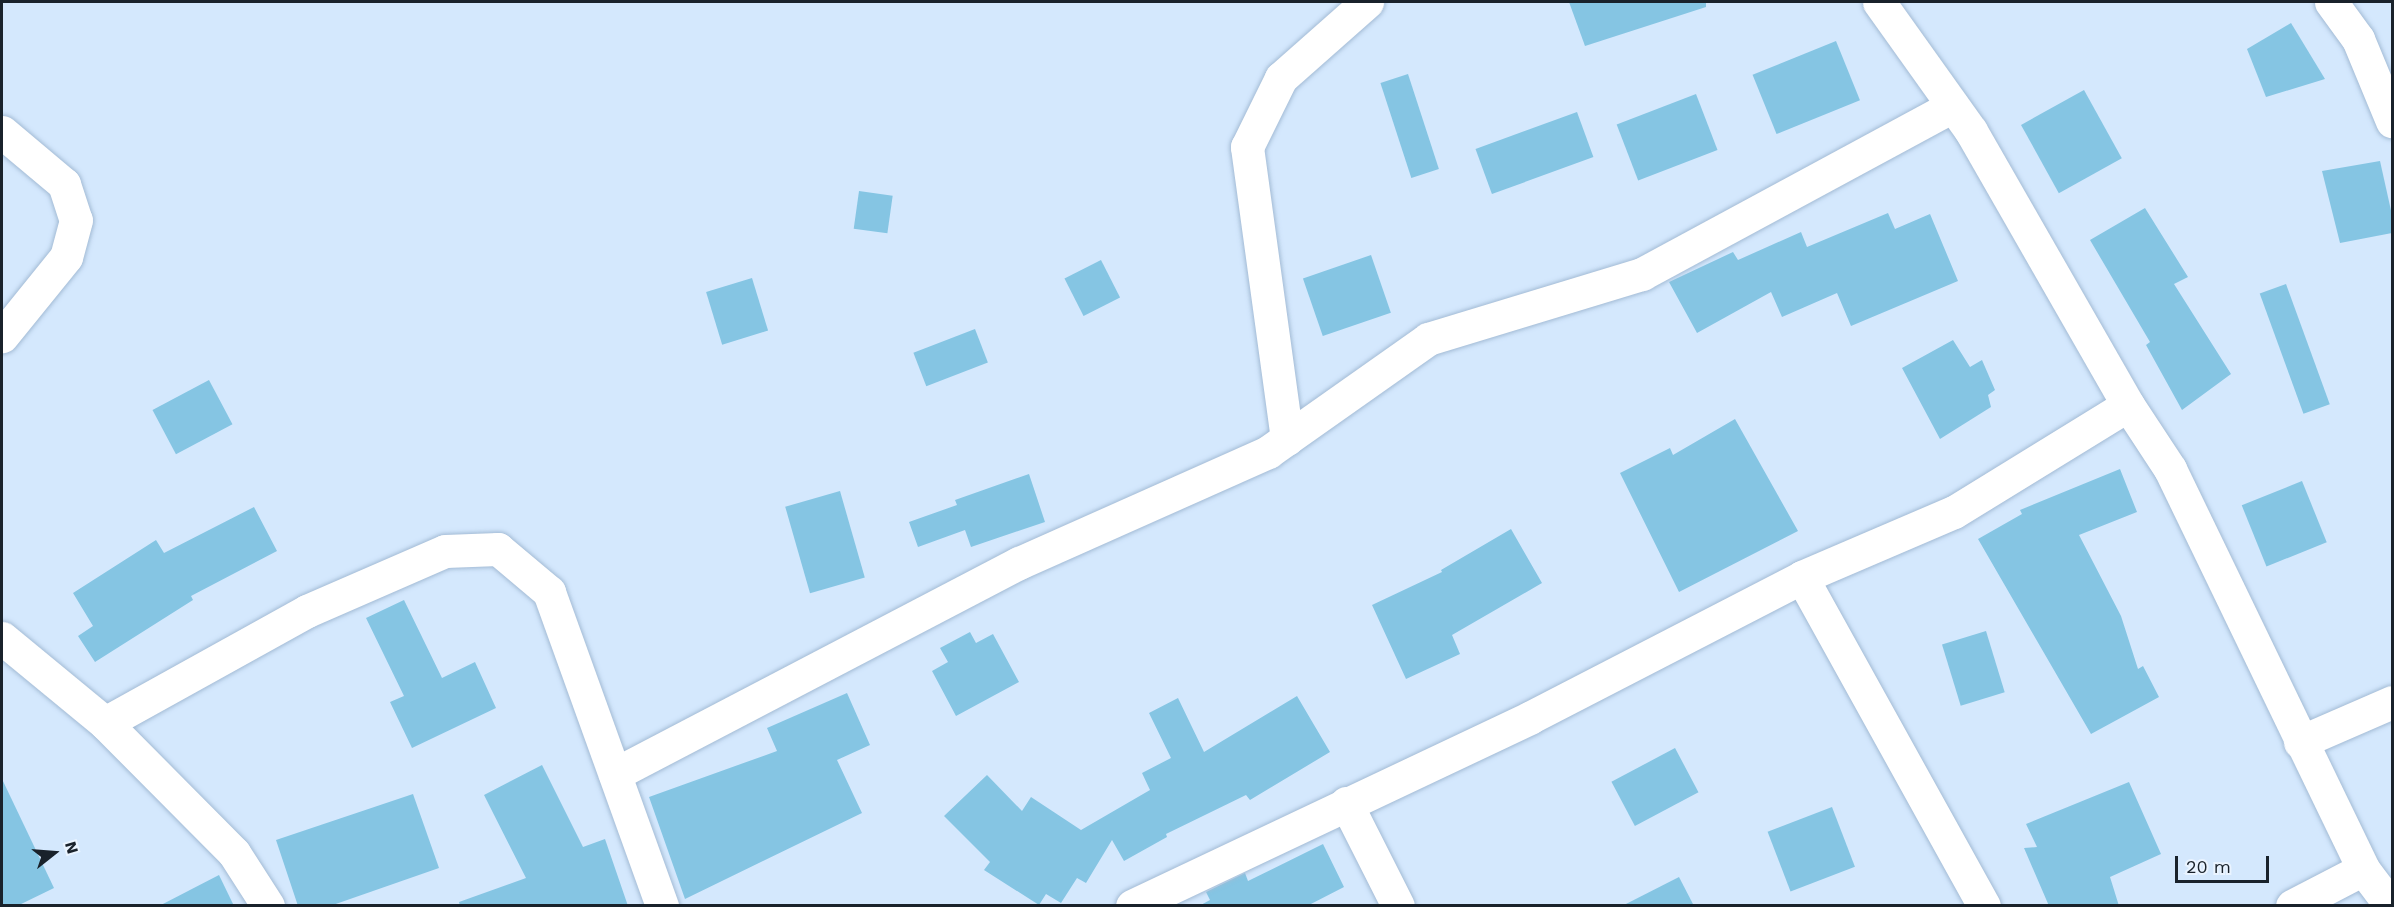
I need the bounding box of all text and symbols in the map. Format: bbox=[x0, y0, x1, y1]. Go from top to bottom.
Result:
north arrow bbox=[24, 823, 84, 883]
text: N bbox=[61, 839, 83, 856]
scale bar bbox=[2178, 844, 2272, 882]
text: 20 m bbox=[2186, 856, 2231, 877]

